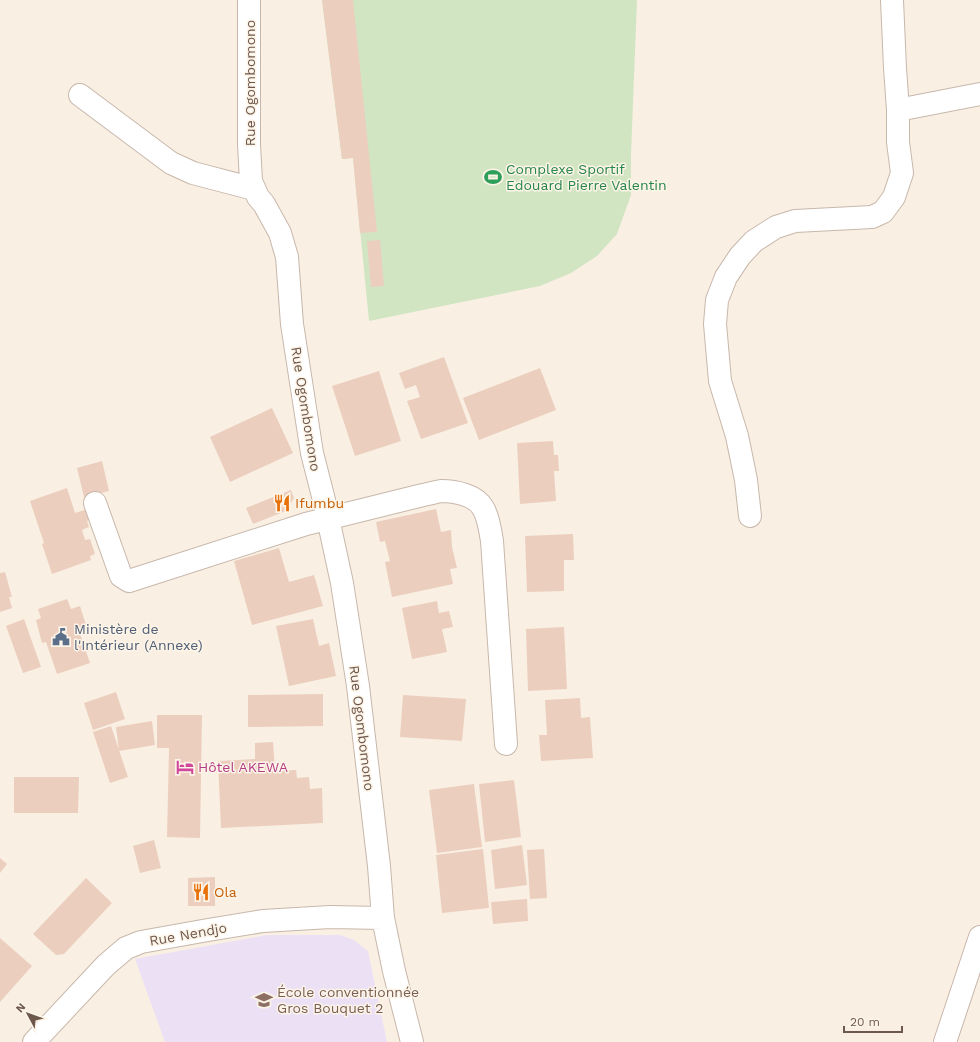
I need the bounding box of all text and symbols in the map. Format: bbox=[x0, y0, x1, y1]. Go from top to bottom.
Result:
street label: Rue Ogombomono bbox=[242, 20, 258, 146]
place label: Complexe Sportif Edouard Pierre Valentin bbox=[506, 161, 667, 193]
sports icon: Complexe Sportif Edouard Pierre Valentin bbox=[483, 167, 503, 187]
street label: Rue Ogombomono bbox=[288, 345, 324, 473]
restaurant icon: Ifumbu bbox=[272, 493, 292, 513]
place label: Ifumbu bbox=[295, 495, 344, 511]
place label: Ministère de l'Intérieur (Annexe) bbox=[74, 621, 203, 653]
public building icon: Ministère de l'Intérieur (Annexe) bbox=[51, 627, 71, 647]
street label: Rue Ogombomono bbox=[346, 664, 378, 792]
hotel icon: Hôtel AKEWA bbox=[175, 757, 195, 777]
place label: Hôtel AKEWA bbox=[198, 759, 288, 775]
restaurant icon: Ola bbox=[191, 882, 211, 902]
place label: Ola bbox=[214, 884, 237, 900]
street label: Rue Nendjo bbox=[148, 919, 228, 949]
place label: École conventionnée Gros Bouquet 2 bbox=[277, 984, 419, 1016]
school or university icon: École conventionnée Gros Bouquet 2 bbox=[254, 990, 274, 1010]
north arrow bbox=[8, 994, 48, 1034]
text: N bbox=[13, 1000, 28, 1015]
scale bar bbox=[844, 1008, 902, 1034]
text: 20 m bbox=[850, 1015, 880, 1029]

